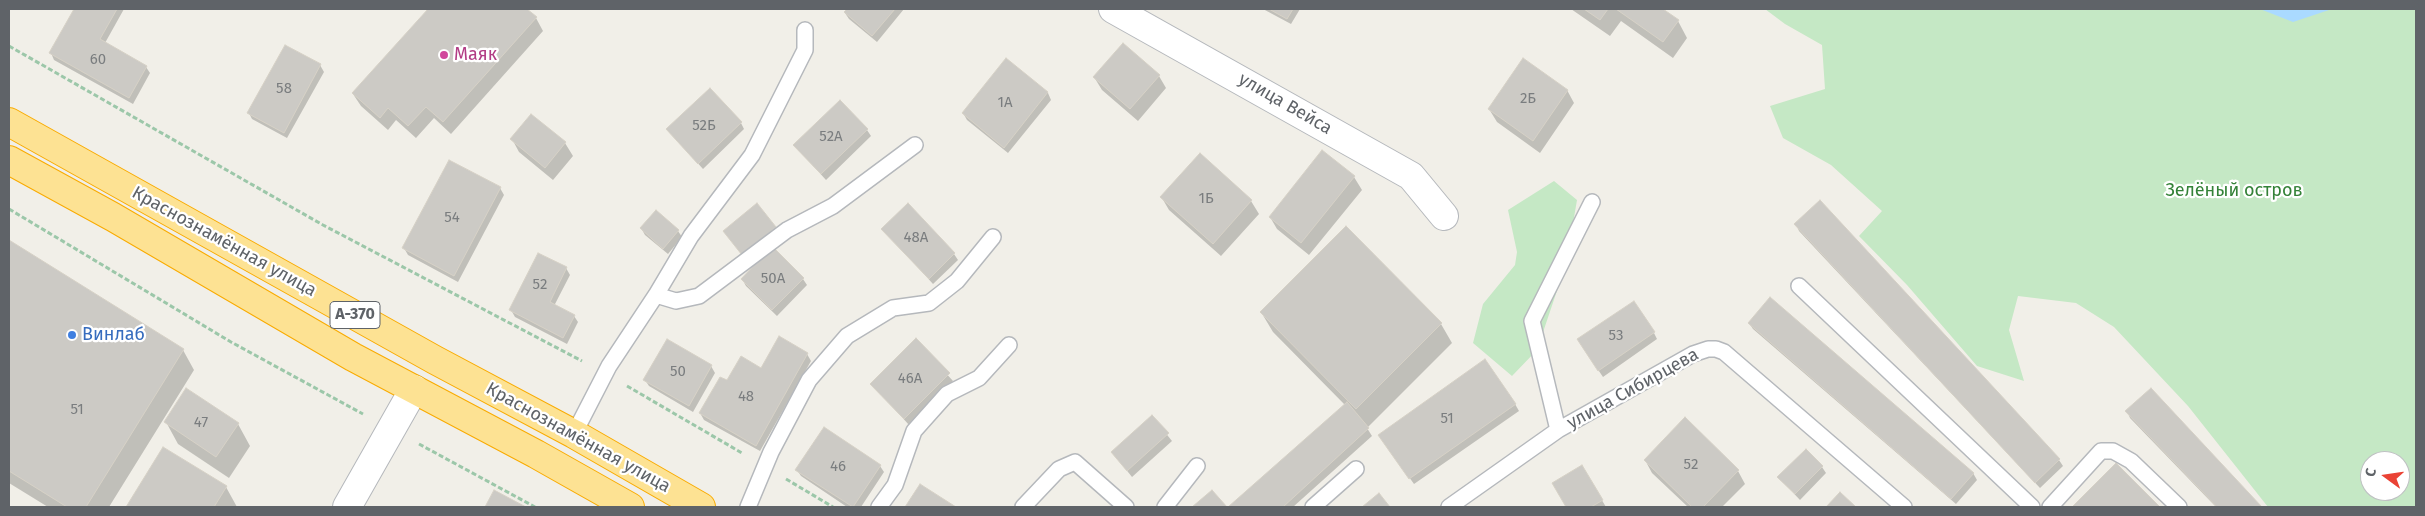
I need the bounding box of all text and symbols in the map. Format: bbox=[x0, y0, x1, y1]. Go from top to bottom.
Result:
place label: Маяк bbox=[454, 44, 497, 66]
marker: Маяк bbox=[438, 49, 450, 61]
house number: 60 bbox=[90, 51, 106, 69]
street label: улица Вейса bbox=[1234, 68, 1336, 140]
house number: 58 bbox=[276, 80, 292, 98]
house number: 2Б bbox=[1520, 90, 1536, 108]
house number: 1А bbox=[997, 94, 1013, 112]
house number: 52Б bbox=[692, 117, 716, 135]
house number: 52А bbox=[819, 128, 843, 146]
park label: Зелёный остров bbox=[2165, 180, 2303, 202]
street label: Краснознамённая улица bbox=[128, 182, 320, 302]
house number: 1Б bbox=[1198, 190, 1214, 208]
house number: 54 bbox=[444, 209, 460, 227]
house number: 48А bbox=[904, 229, 928, 247]
house number: 50А bbox=[761, 270, 785, 288]
house number: 52 bbox=[533, 276, 547, 294]
road number: А-370 bbox=[330, 302, 380, 328]
place label: Винлаб bbox=[82, 324, 145, 346]
house number: 53 bbox=[1609, 327, 1623, 345]
marker: Винлаб bbox=[66, 329, 78, 341]
street label: улица Сибирцева bbox=[1563, 344, 1703, 434]
house number: 50 bbox=[670, 363, 686, 381]
house number: 46А bbox=[898, 370, 922, 388]
street label: Краснознамённая улица bbox=[482, 378, 674, 498]
house number: 48 bbox=[738, 388, 754, 406]
house number: 51 bbox=[70, 401, 84, 419]
house number: 51 bbox=[1440, 410, 1454, 428]
house number: 47 bbox=[194, 414, 208, 432]
north arrow bbox=[2360, 451, 2410, 501]
house number: 52 bbox=[1684, 456, 1698, 474]
house number: 46 bbox=[830, 458, 846, 476]
text: С bbox=[2362, 467, 2380, 478]

